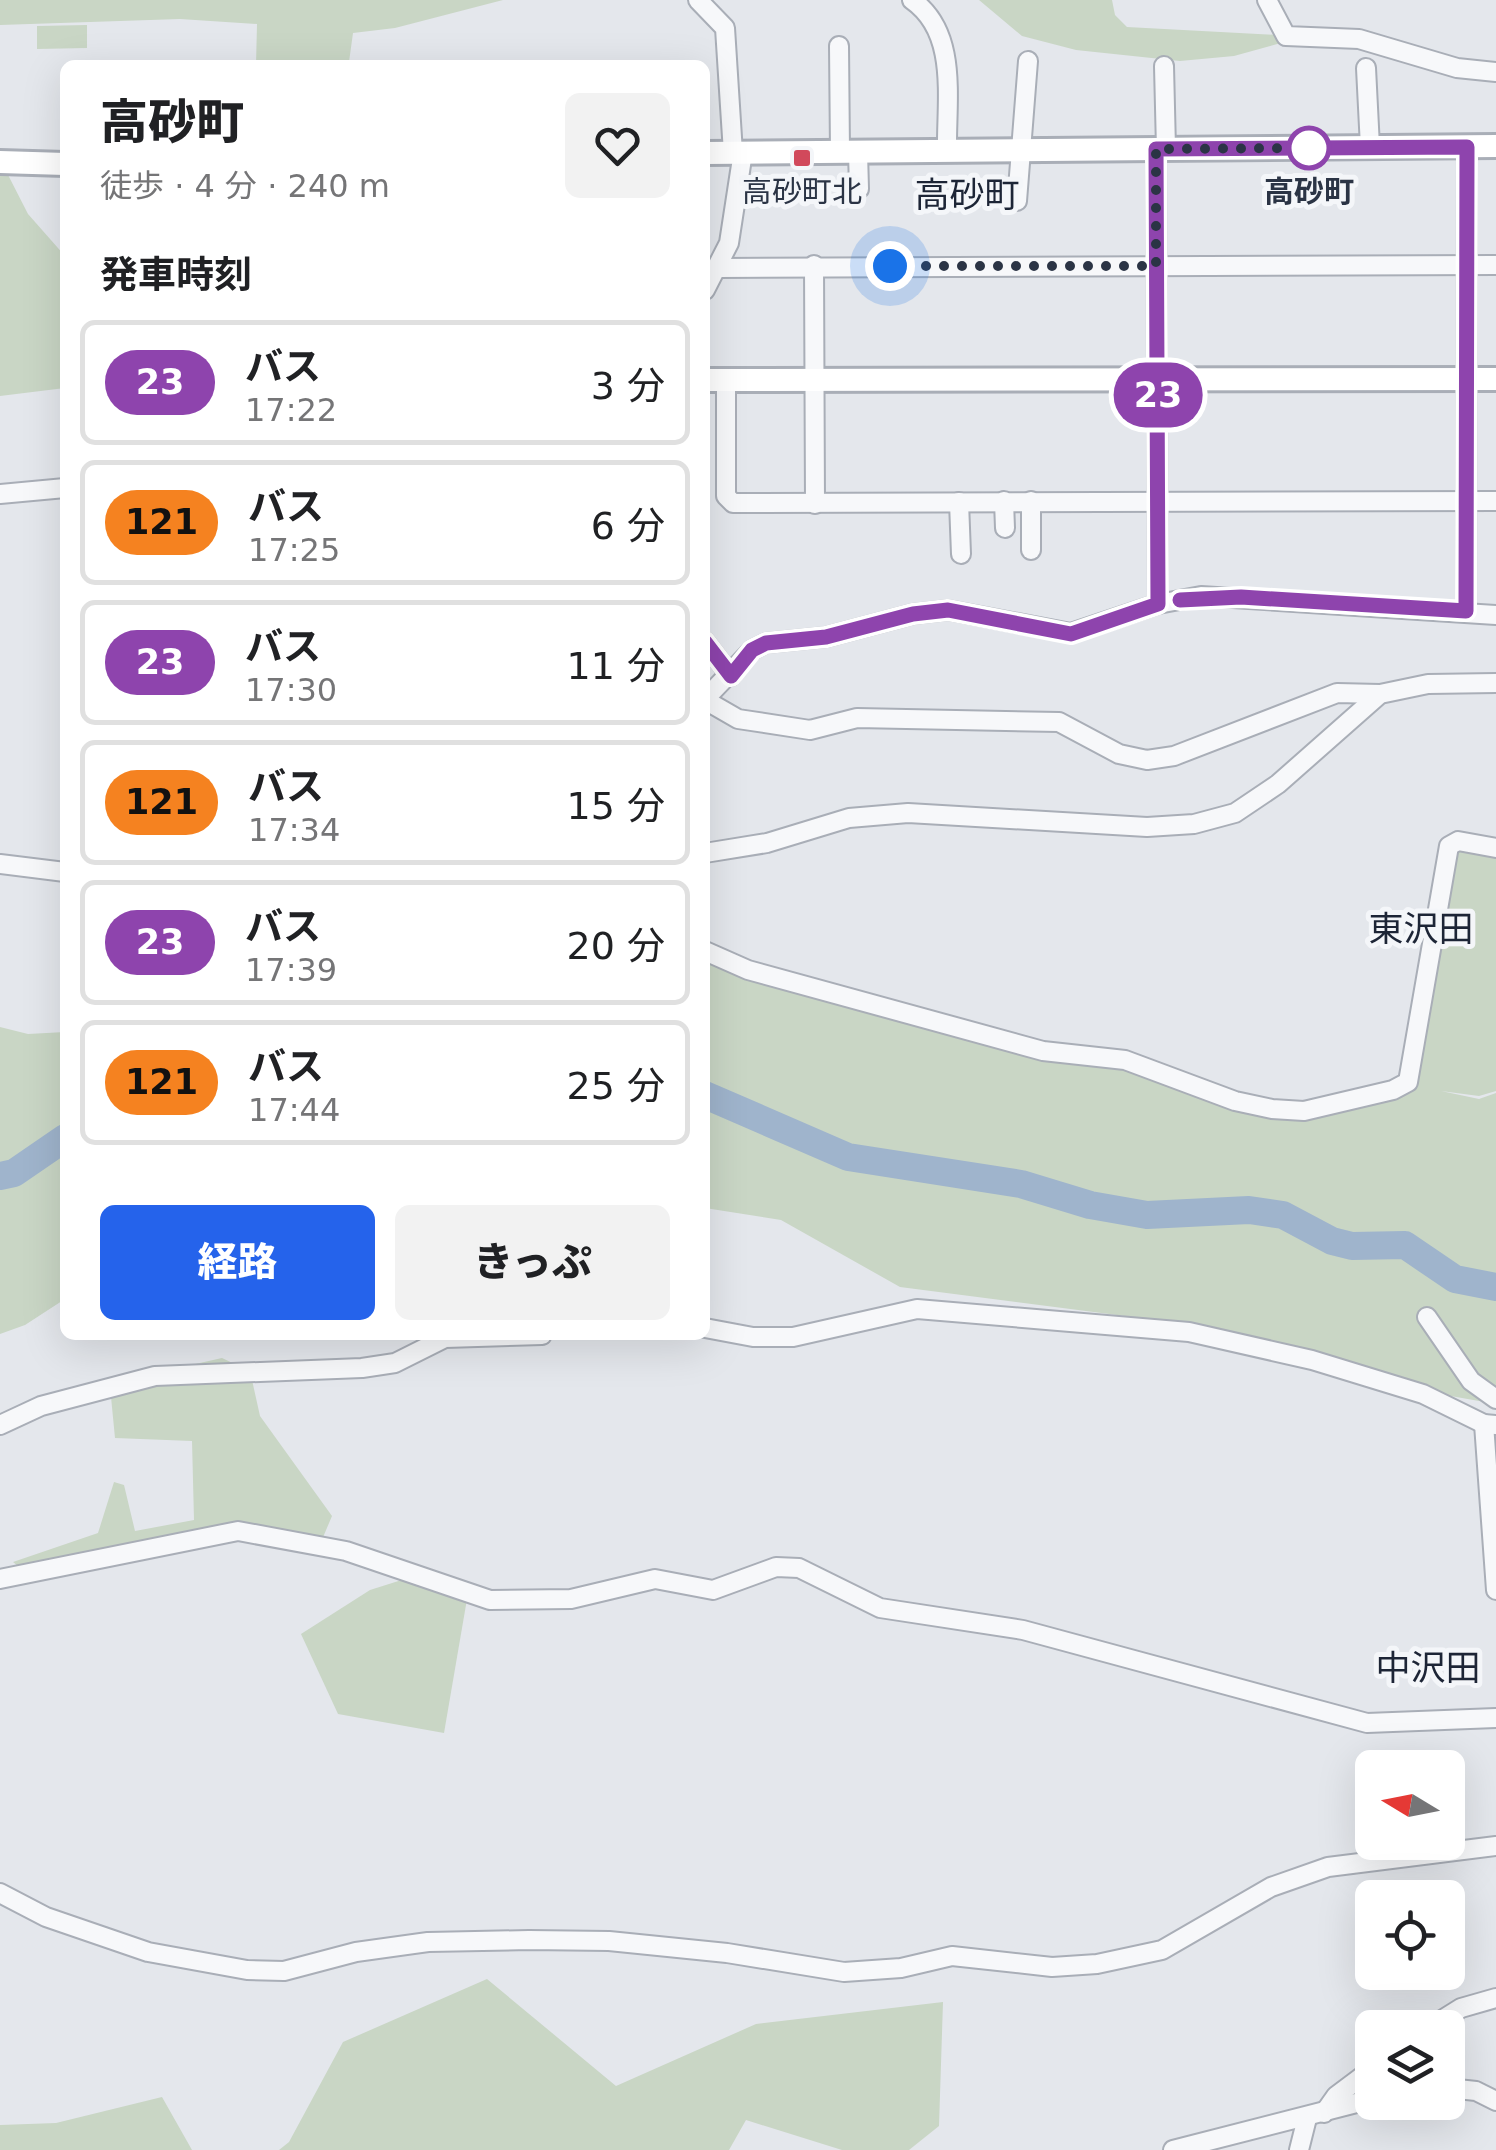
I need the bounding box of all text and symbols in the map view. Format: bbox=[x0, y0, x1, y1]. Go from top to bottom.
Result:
button: heart bbox=[565, 93, 670, 198]
text: 高砂町 bbox=[100, 94, 244, 150]
marker: 高砂町 bbox=[1288, 127, 1330, 169]
marker: 高砂町北 bbox=[791, 147, 813, 169]
text: 徒歩 · 4 分 · 240 m bbox=[100, 167, 390, 205]
place label: 高砂町北 bbox=[742, 174, 862, 209]
place label: 高砂町 bbox=[1264, 174, 1354, 209]
district label: 高砂町 bbox=[914, 175, 1020, 215]
your location bbox=[865, 241, 915, 291]
text: 発車時刻 bbox=[100, 253, 252, 297]
text: バス bbox=[245, 345, 321, 389]
text: 23 bbox=[136, 362, 184, 402]
line badge: 23 bbox=[1113, 362, 1203, 428]
text: 3 分 bbox=[591, 364, 665, 408]
text: 23 bbox=[1134, 375, 1182, 415]
text: 17:22 bbox=[245, 391, 337, 429]
text: バス bbox=[248, 485, 324, 529]
text: 121 bbox=[125, 502, 198, 542]
text: 6 分 bbox=[591, 504, 665, 548]
text: 17:25 bbox=[248, 531, 340, 569]
text: バス bbox=[245, 625, 321, 669]
text: 23 bbox=[136, 642, 184, 682]
text: 11 分 bbox=[567, 644, 665, 688]
text: 17:30 bbox=[245, 671, 337, 709]
text: バス bbox=[248, 765, 324, 809]
text: 121 bbox=[125, 782, 198, 822]
text: 15 分 bbox=[567, 784, 665, 828]
text: 17:34 bbox=[248, 811, 340, 849]
text: バス bbox=[245, 905, 321, 949]
district label: 東沢田 bbox=[1368, 909, 1474, 949]
text: 23 bbox=[136, 922, 184, 962]
text: 20 分 bbox=[567, 924, 665, 968]
text: 17:39 bbox=[245, 951, 337, 989]
text: バス bbox=[248, 1045, 324, 1089]
text: 121 bbox=[125, 1062, 198, 1102]
text: 25 分 bbox=[567, 1064, 665, 1108]
text: 17:44 bbox=[248, 1091, 340, 1129]
button: 経路 bbox=[100, 1205, 375, 1320]
button: きっぷ bbox=[395, 1205, 670, 1320]
district label: 中沢田 bbox=[1375, 1648, 1481, 1688]
north arrow bbox=[1355, 1750, 1465, 1860]
map controls bbox=[1355, 1750, 1465, 2120]
button: locate bbox=[1355, 1880, 1465, 1990]
button: layers bbox=[1355, 2010, 1465, 2120]

